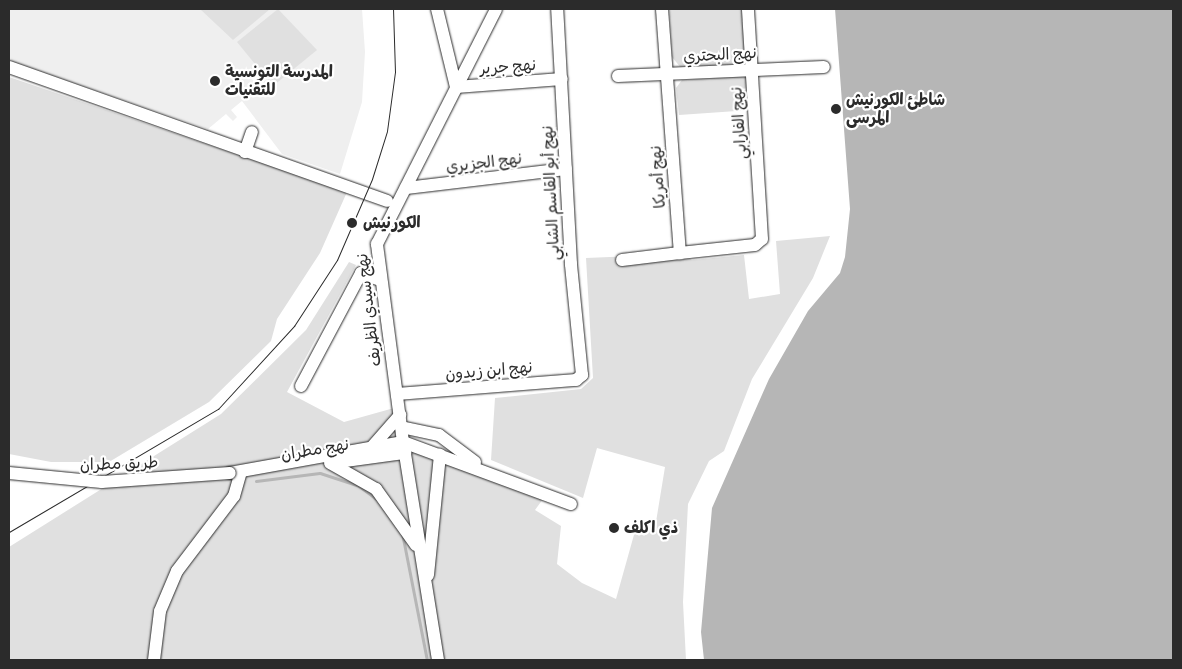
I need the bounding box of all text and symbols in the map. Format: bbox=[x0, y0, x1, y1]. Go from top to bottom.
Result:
street label: نهج البحتري bbox=[683, 43, 757, 67]
street label: نهج جرير bbox=[479, 55, 537, 79]
place label: المدرسة التونسية للتقنيات bbox=[225, 62, 333, 100]
marker: المدرسة التونسية للتقنيات bbox=[209, 75, 221, 87]
street label: نهج الفارابي bbox=[727, 86, 751, 160]
place label: شاطئ الكورنيش المرسى bbox=[846, 90, 945, 128]
marker: شاطئ الكورنيش المرسى bbox=[830, 103, 842, 115]
street label: نهج أبو القاسم الشابي bbox=[538, 125, 564, 261]
street label: نهج أمريكا bbox=[646, 145, 670, 209]
street label: نهج الجزيري bbox=[445, 149, 523, 177]
place label: الكورنيش bbox=[363, 213, 421, 233]
marker: الكورنيش bbox=[345, 216, 359, 230]
street label: نهج سيدي الظريف bbox=[353, 252, 385, 368]
street label: نهج ابن زيدون bbox=[445, 358, 533, 384]
street label: نهج مطران bbox=[280, 435, 350, 465]
street label: طريق مطران bbox=[79, 453, 159, 475]
place label: ذي اكلف bbox=[624, 518, 678, 538]
marker: ذي اكلف bbox=[608, 522, 620, 534]

